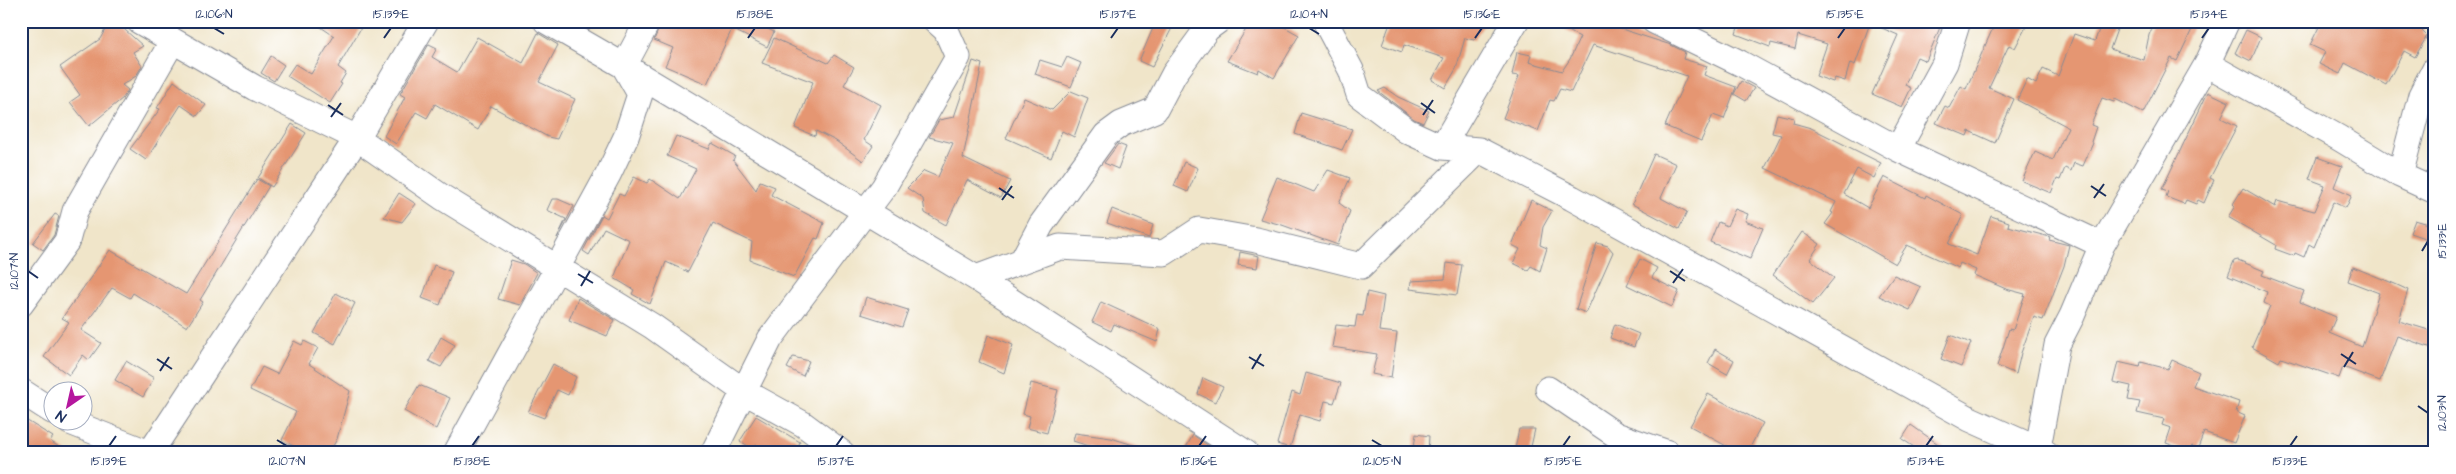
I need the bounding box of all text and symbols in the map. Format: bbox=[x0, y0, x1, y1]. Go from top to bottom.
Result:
text: 12.106°N bbox=[196, 6, 233, 23]
text: 15.139°E bbox=[373, 6, 409, 23]
text: 15.138°E bbox=[737, 6, 773, 23]
text: 15.137°E bbox=[1100, 6, 1136, 23]
text: 12.104°N bbox=[1290, 6, 1328, 23]
text: 15.136°E bbox=[1464, 6, 1500, 23]
text: 15.135°E bbox=[1826, 6, 1864, 23]
text: 15.134°E bbox=[2190, 6, 2228, 23]
text: 15.133°E bbox=[2434, 223, 2451, 259]
text: 12.107°N bbox=[6, 252, 23, 289]
north arrow bbox=[42, 382, 92, 432]
text: 12.103°N bbox=[2434, 395, 2451, 431]
text: N bbox=[52, 405, 71, 427]
text: 15.139°E bbox=[91, 453, 127, 470]
text: 12.107°N bbox=[269, 453, 306, 470]
text: 15.138°E bbox=[454, 453, 490, 470]
text: 15.137°E bbox=[818, 453, 854, 470]
text: 15.136°E bbox=[1181, 453, 1217, 470]
text: 12.105°N bbox=[1363, 453, 1401, 470]
text: 15.135°E bbox=[1544, 453, 1582, 470]
text: 15.134°E bbox=[1907, 453, 1945, 470]
text: 15.133°E bbox=[2272, 453, 2308, 470]

